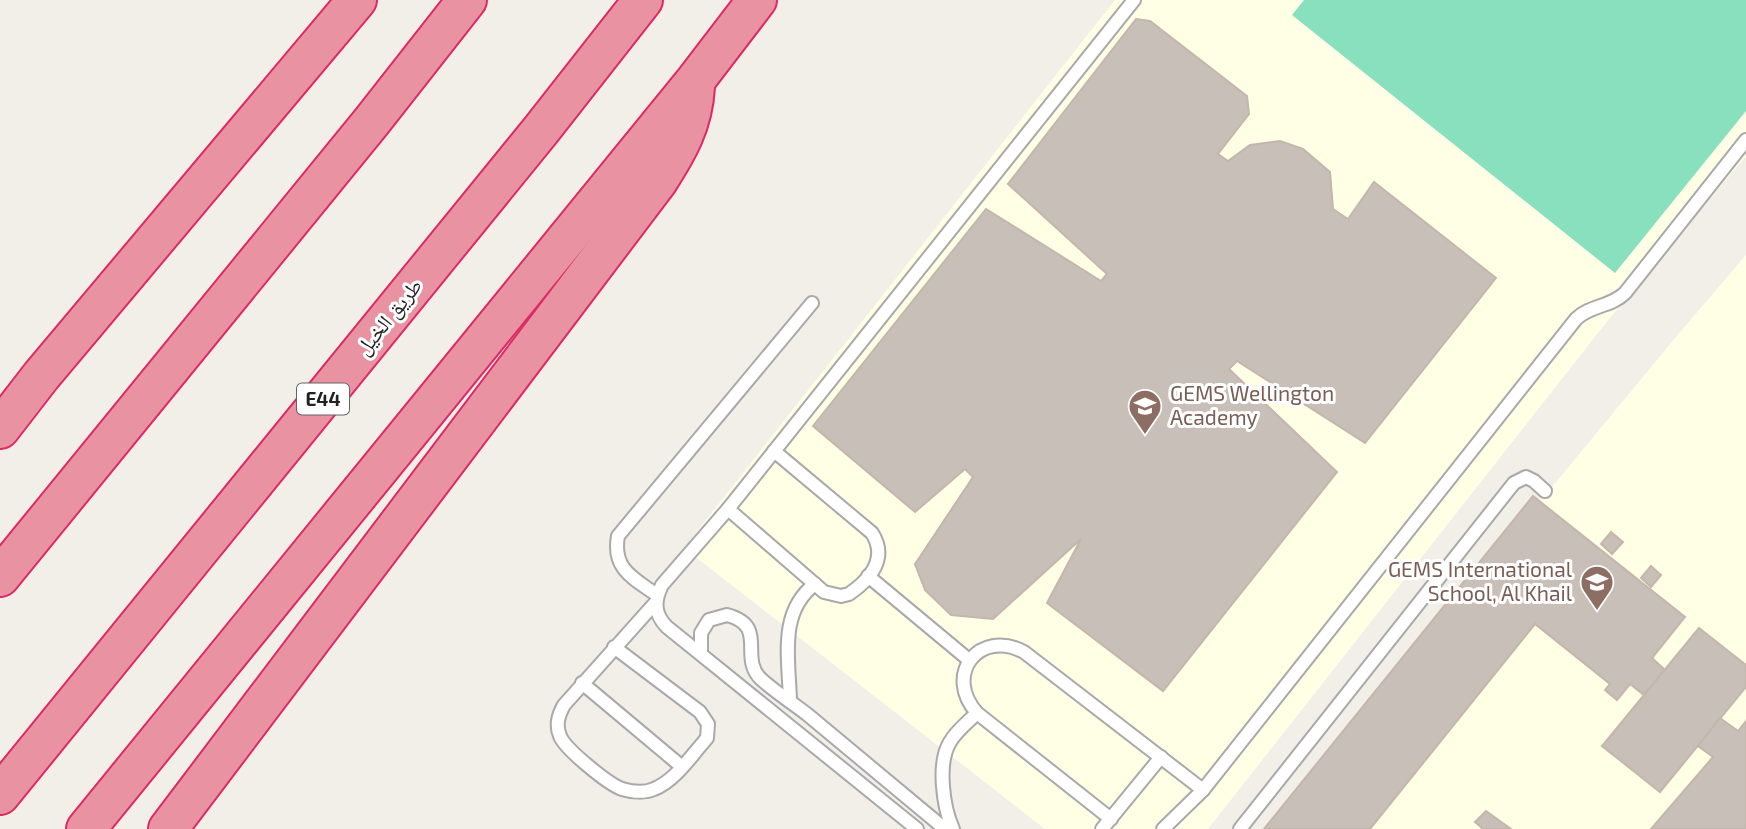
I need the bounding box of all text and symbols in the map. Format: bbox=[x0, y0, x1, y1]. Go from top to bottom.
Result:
street label: طريق الخيل bbox=[349, 273, 428, 361]
place label: GEMS Wellington Academy bbox=[1170, 380, 1334, 429]
road number: E44 bbox=[297, 384, 349, 414]
school or university icon: GEMS Wellington Academy bbox=[1126, 387, 1164, 436]
place label: GEMS International School, Al Khail bbox=[1388, 556, 1573, 605]
school or university icon: GEMS International School, Al Khail bbox=[1578, 563, 1616, 612]

